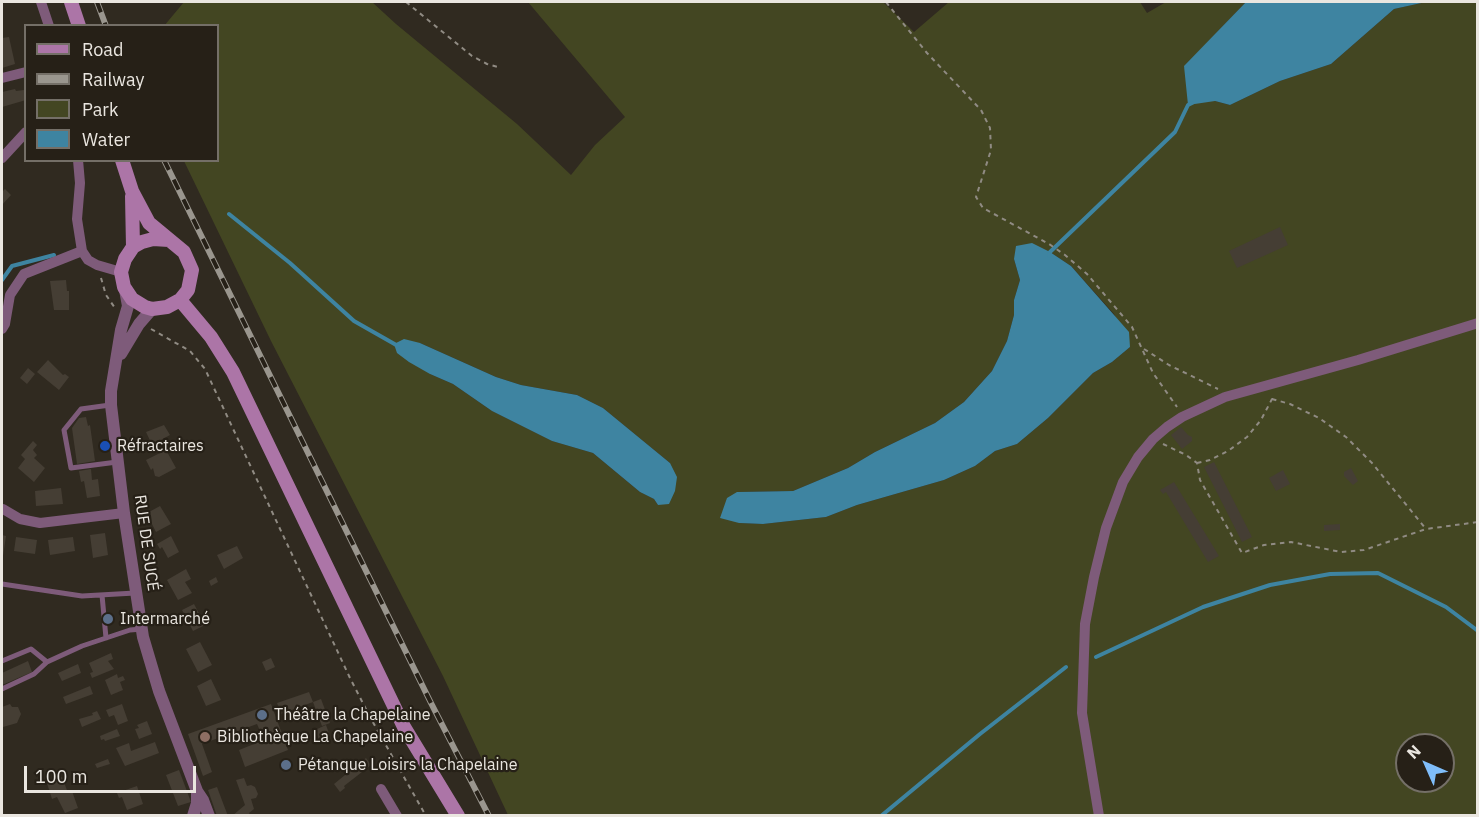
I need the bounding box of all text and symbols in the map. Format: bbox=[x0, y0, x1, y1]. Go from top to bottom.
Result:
legend bbox=[24, 24, 219, 162]
text: Road bbox=[82, 38, 123, 61]
text: Railway bbox=[82, 68, 144, 91]
text: Park bbox=[82, 98, 118, 121]
text: Water bbox=[82, 128, 130, 151]
place label: Réfractaires bbox=[117, 436, 204, 456]
marker: Réfractaires bbox=[98, 439, 112, 453]
street label: RUE DE SUCÉ bbox=[130, 494, 162, 592]
place label: Intermarché bbox=[120, 609, 210, 629]
marker: Intermarché bbox=[101, 612, 115, 626]
place label: Théâtre la Chapelaine bbox=[274, 705, 431, 725]
marker: Théâtre la Chapelaine bbox=[255, 708, 269, 722]
place label: Bibliothèque La Chapelaine bbox=[217, 727, 413, 747]
marker: Bibliothèque La Chapelaine bbox=[198, 730, 212, 744]
north arrow bbox=[1395, 733, 1455, 793]
text: N bbox=[1403, 741, 1425, 763]
scale bar bbox=[27, 754, 200, 792]
place label: Pétanque Loisirs la Chapelaine bbox=[298, 755, 517, 775]
marker: Pétanque Loisirs la Chapelaine bbox=[279, 758, 293, 772]
text: 100 m bbox=[35, 765, 87, 788]

